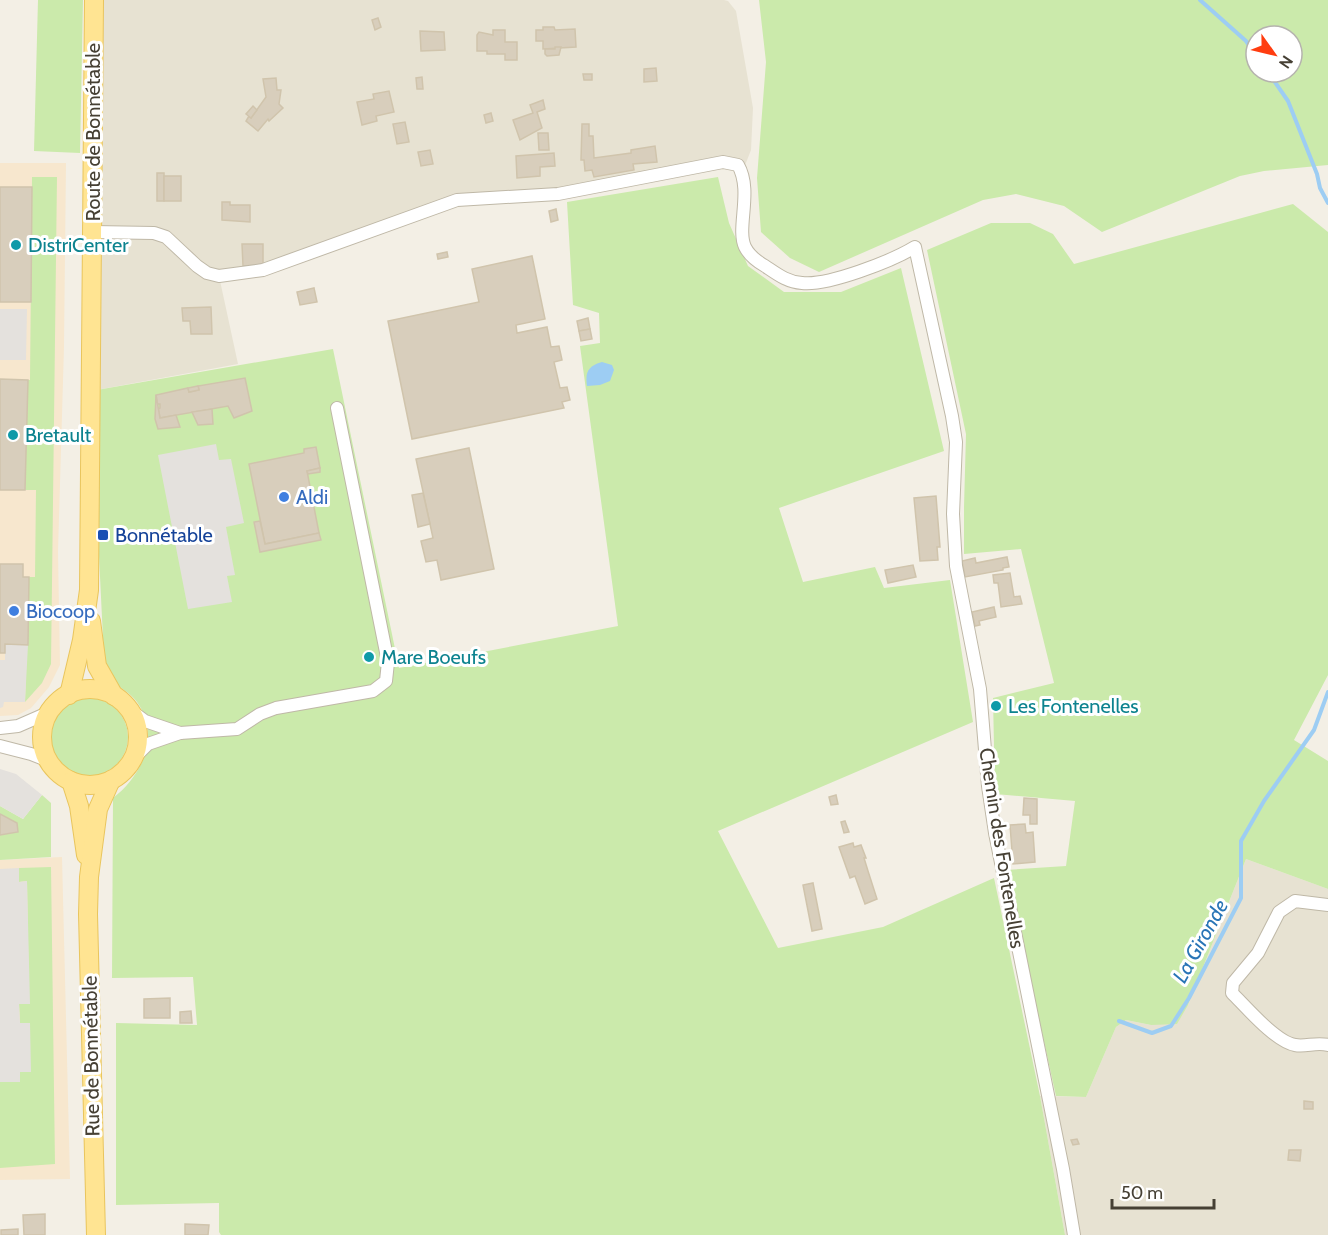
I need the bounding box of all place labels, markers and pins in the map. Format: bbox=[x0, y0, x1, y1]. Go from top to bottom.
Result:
place label: DistriCenter bbox=[28, 233, 129, 257]
marker: DistriCenter bbox=[9, 238, 23, 252]
place label: Bretault bbox=[25, 423, 92, 447]
marker: Bretault bbox=[6, 428, 20, 442]
place label: Aldi bbox=[296, 485, 328, 509]
marker: Aldi bbox=[277, 490, 291, 504]
place label: Bonnétable bbox=[115, 523, 213, 547]
marker: Bonnétable bbox=[96, 528, 110, 542]
place label: Biocoop bbox=[26, 599, 95, 623]
marker: Biocoop bbox=[7, 604, 21, 618]
place label: Mare Boeufs bbox=[381, 645, 486, 669]
marker: Mare Boeufs bbox=[362, 650, 376, 664]
place label: Les Fontenelles bbox=[1008, 694, 1139, 718]
marker: Les Fontenelles bbox=[989, 699, 1003, 713]

